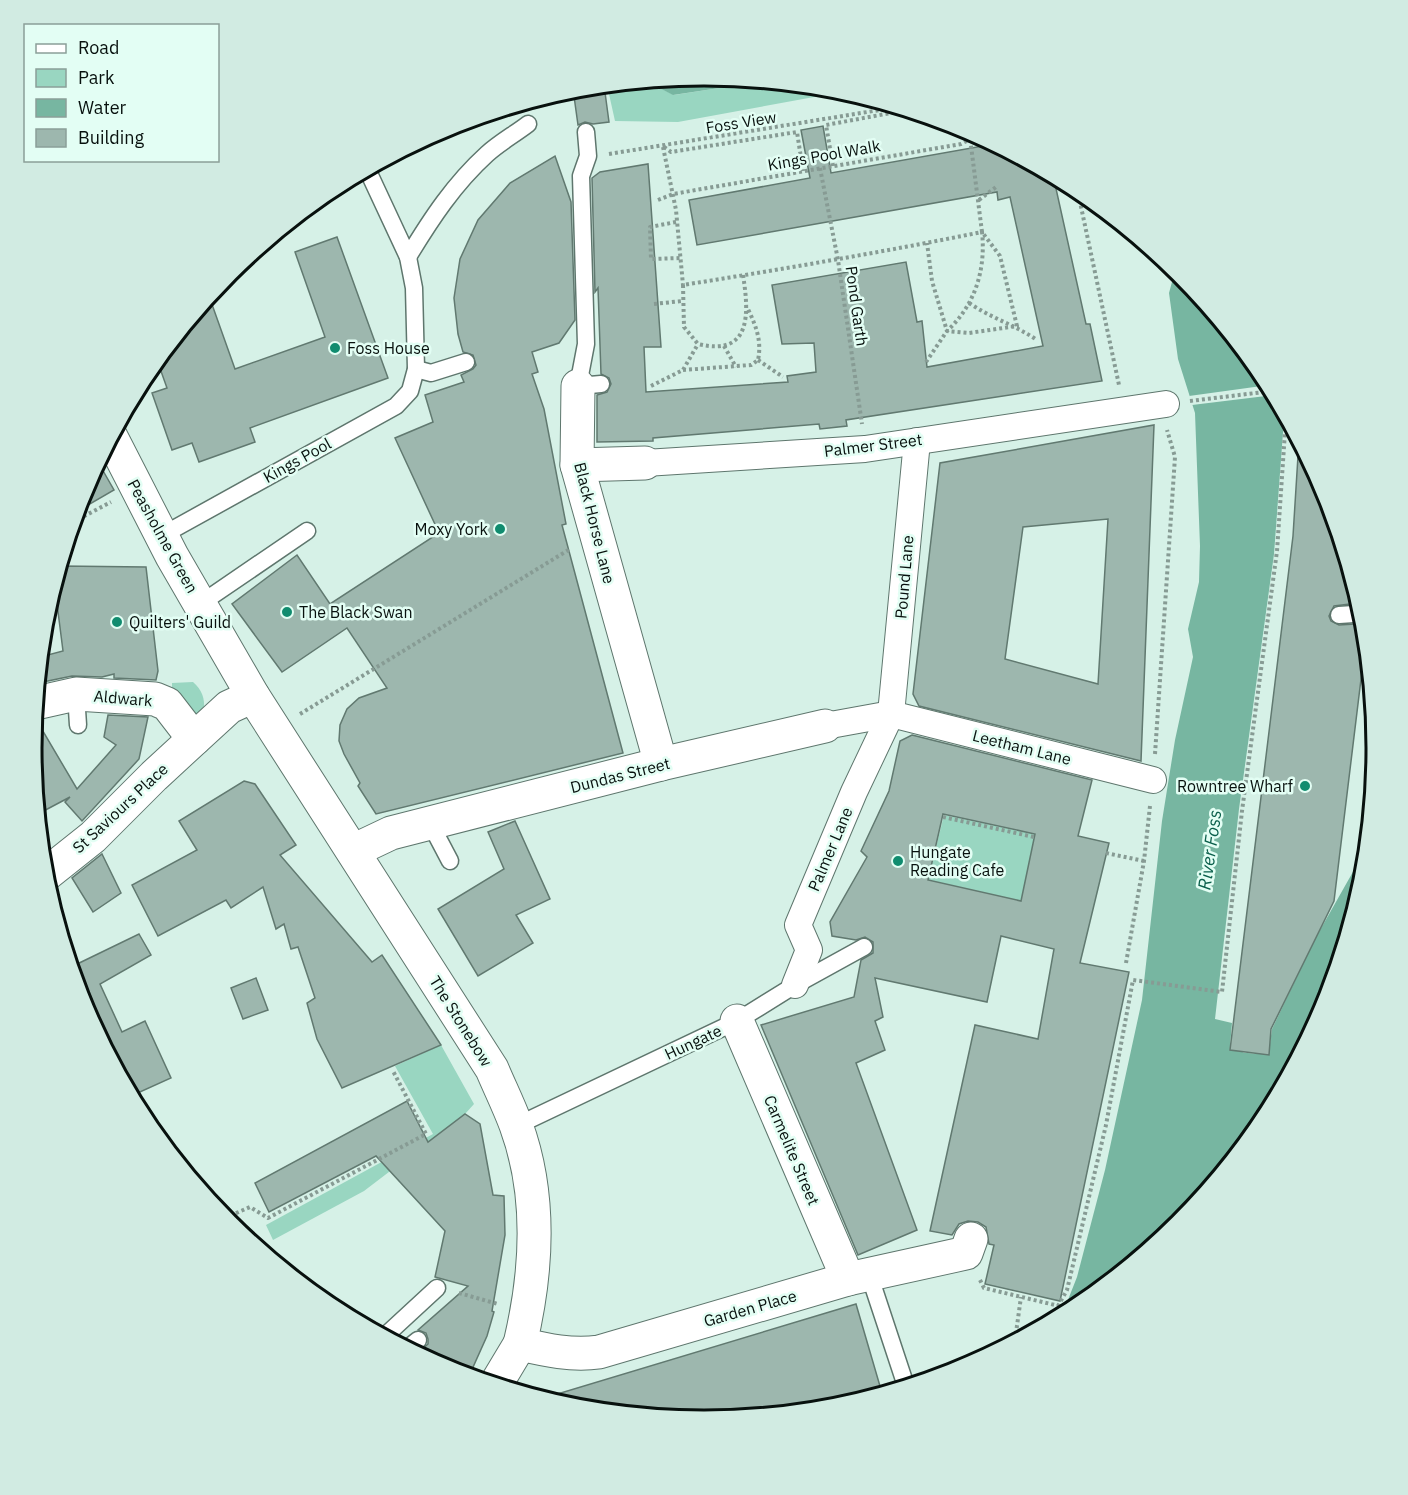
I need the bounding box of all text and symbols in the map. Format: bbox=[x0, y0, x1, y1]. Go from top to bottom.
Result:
legend bbox=[24, 24, 219, 162]
text: Road bbox=[78, 36, 119, 59]
text: Park bbox=[78, 66, 115, 89]
text: Water bbox=[78, 96, 127, 119]
street label: Foss View bbox=[704, 107, 778, 137]
text: Building bbox=[78, 126, 145, 149]
street label: Kings Pool Walk bbox=[766, 135, 882, 175]
street label: Pond Garth bbox=[841, 265, 873, 347]
place label: Foss House bbox=[347, 338, 430, 358]
marker: Foss House bbox=[328, 341, 342, 355]
street label: Palmer Street bbox=[823, 429, 923, 461]
street label: Kings Pool bbox=[259, 433, 335, 487]
street label: Black Horse Lane bbox=[570, 460, 620, 586]
street label: Peasholme Green bbox=[123, 476, 203, 596]
place label: Moxy York bbox=[414, 519, 489, 539]
marker: Moxy York bbox=[493, 522, 507, 536]
street label: Pound Lane bbox=[890, 534, 918, 620]
place label: The Black Swan bbox=[299, 602, 412, 622]
marker: The Black Swan bbox=[280, 605, 294, 619]
place label: Quilters' Guild bbox=[129, 612, 231, 632]
marker: Quilters' Guild bbox=[110, 615, 124, 629]
street label: Aldwark bbox=[93, 685, 154, 711]
street label: Leetham Lane bbox=[971, 725, 1074, 769]
street label: Dundas Street bbox=[568, 753, 672, 797]
street label: St Saviours Place bbox=[68, 759, 172, 857]
place label: Rowntree Wharf bbox=[1177, 776, 1293, 796]
marker: Rowntree Wharf bbox=[1298, 779, 1312, 793]
street label: Palmer Lane bbox=[803, 804, 857, 894]
water label: River Foss bbox=[1193, 808, 1226, 891]
place label: Hungate Reading Cafe bbox=[910, 842, 1005, 880]
marker: Hungate Reading Cafe bbox=[891, 854, 905, 868]
street label: The Stonebow bbox=[425, 972, 497, 1070]
street label: Hungate bbox=[661, 1020, 725, 1064]
street label: Carmelite Street bbox=[760, 1092, 824, 1208]
street label: Garden Place bbox=[701, 1285, 799, 1331]

